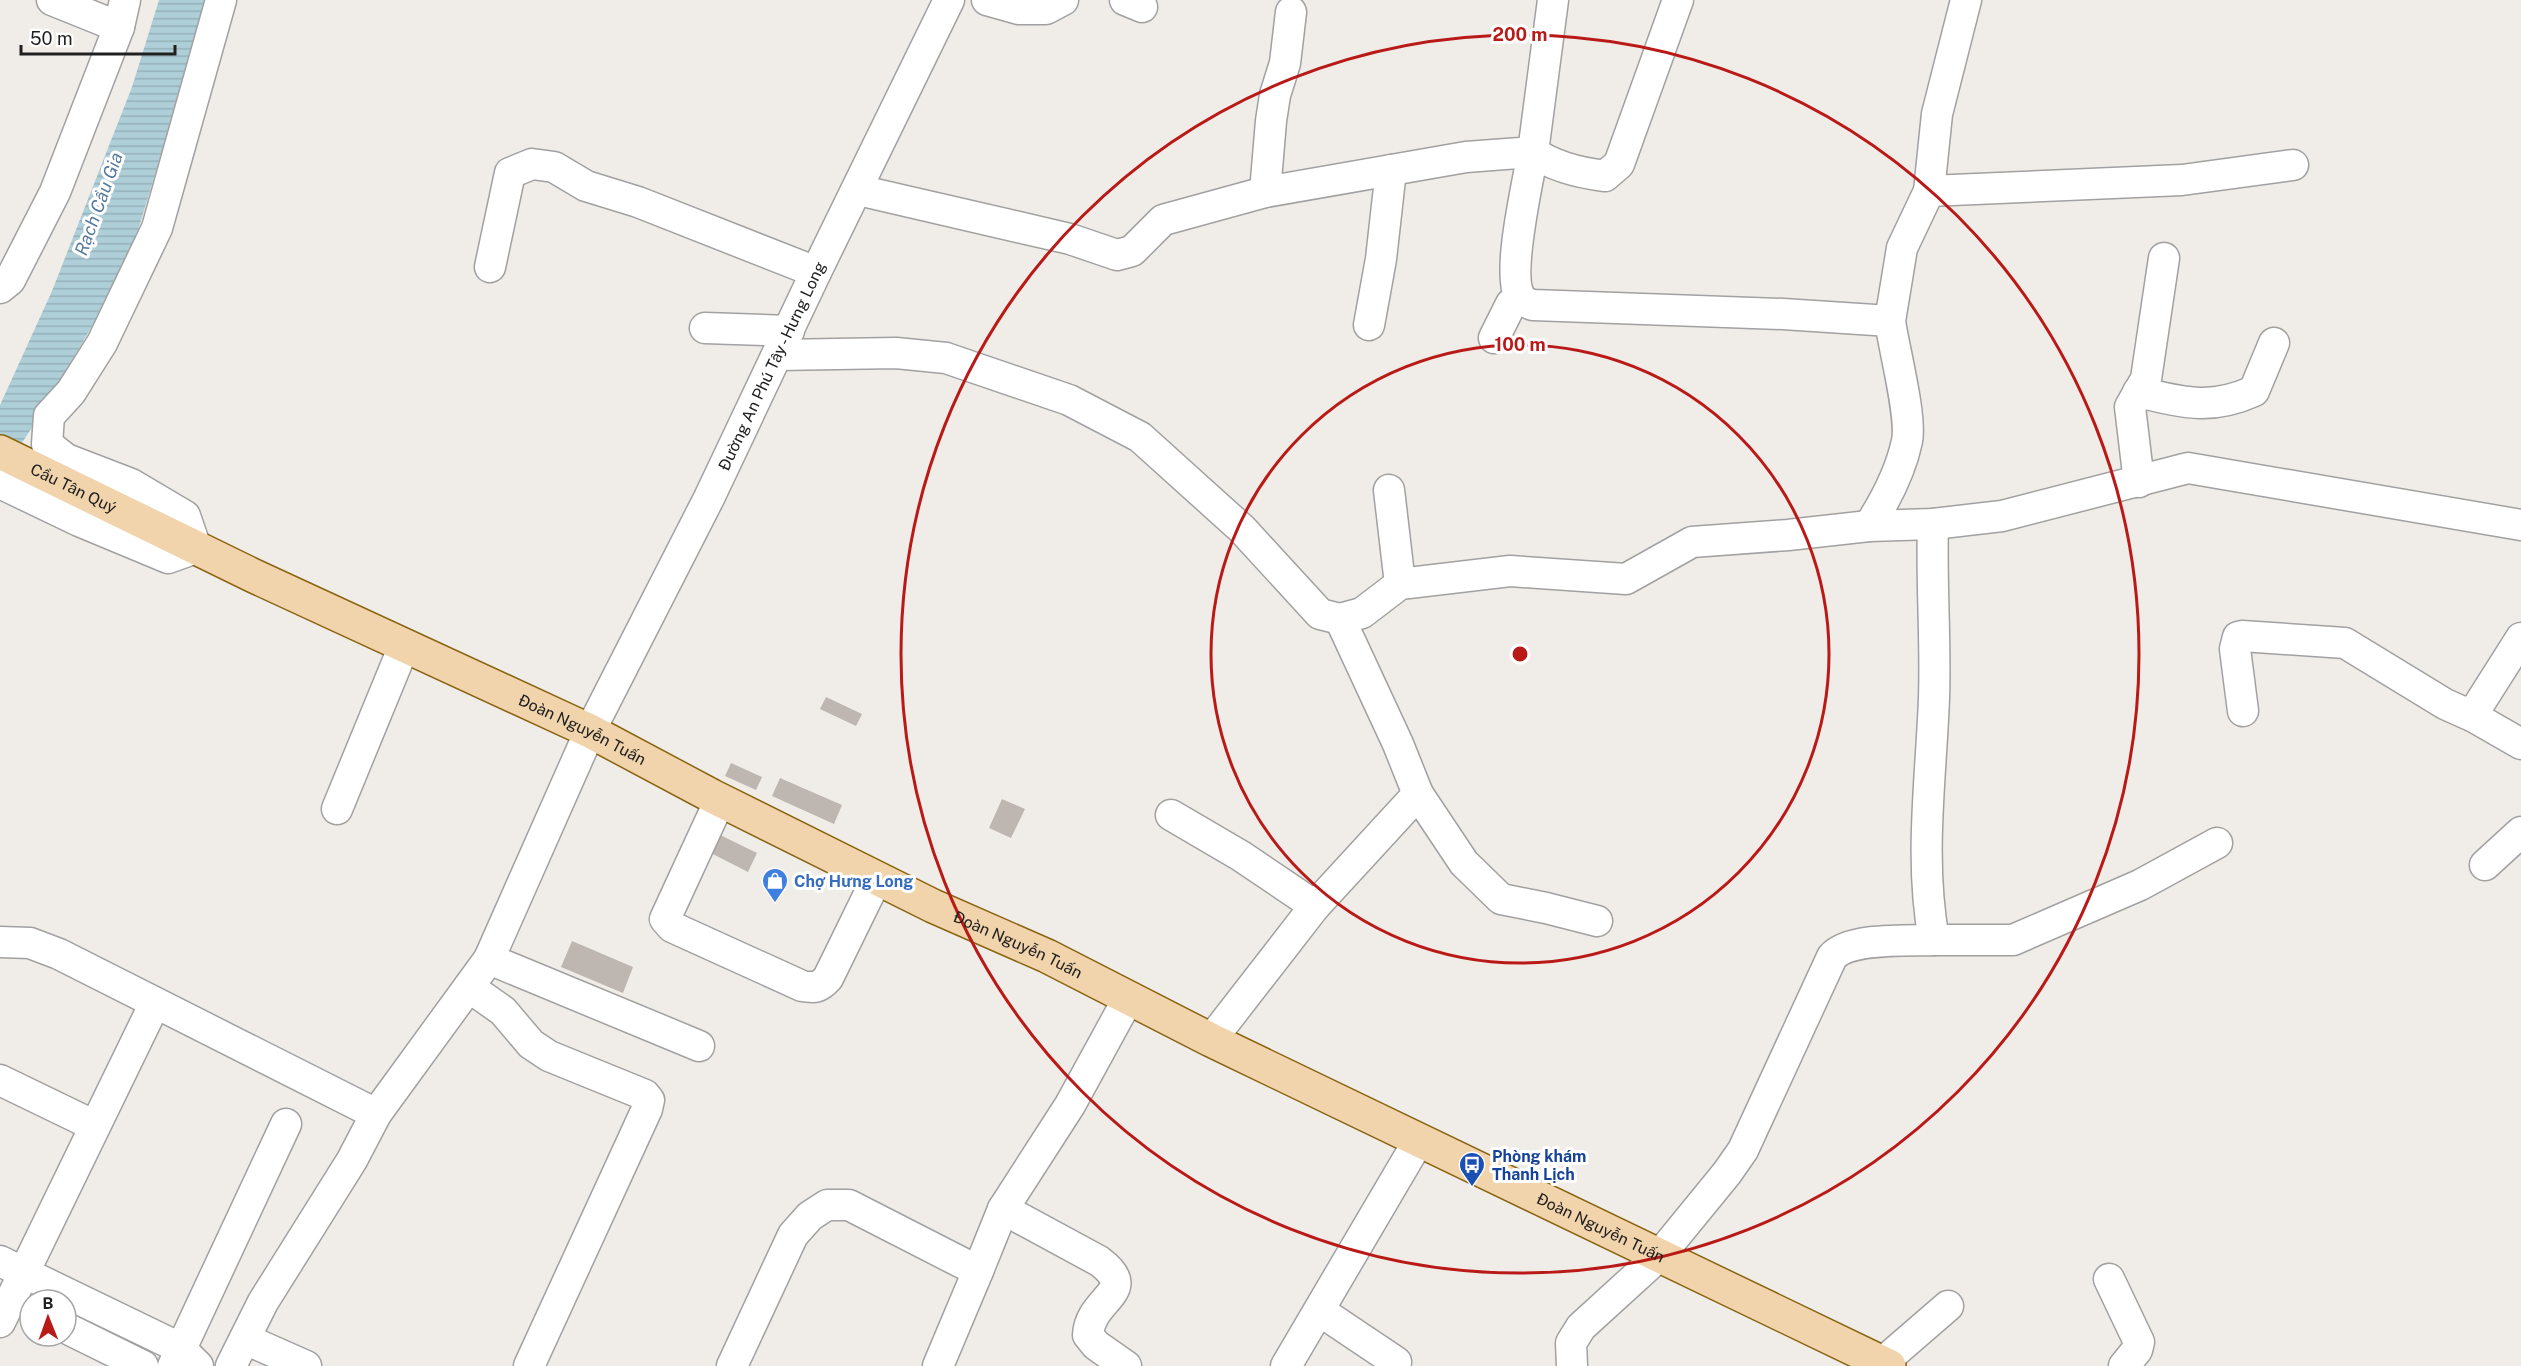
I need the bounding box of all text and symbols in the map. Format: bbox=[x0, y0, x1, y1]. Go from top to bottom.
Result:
scale bar bbox=[21, 18, 176, 56]
text: 200 m bbox=[1493, 24, 1547, 45]
text: 50 m bbox=[30, 28, 73, 49]
water label: Rạch Cầu Gia bbox=[70, 149, 127, 258]
street label: Đường An Phú Tây - Hưng Long bbox=[714, 258, 830, 474]
text: 100 m bbox=[1494, 334, 1546, 355]
street label: Cầu Tân Quý bbox=[27, 459, 120, 518]
centre of rings bbox=[1510, 644, 1530, 664]
street label: Đoàn Nguyễn Tuấn bbox=[515, 690, 649, 769]
shop icon: Chợ Hưng Long bbox=[760, 866, 790, 904]
place label: Chợ Hưng Long bbox=[794, 872, 913, 891]
street label: Đoàn Nguyễn Tuấn bbox=[950, 907, 1086, 983]
place label: Phòng khám Thanh Lịch bbox=[1492, 1147, 1586, 1184]
bus stop icon: Phòng khám Thanh Lịch bbox=[1457, 1150, 1487, 1188]
street label: Đoàn Nguyễn Tuấn bbox=[1533, 1189, 1668, 1267]
north arrow bbox=[18, 1288, 78, 1348]
text: B bbox=[42, 1294, 53, 1313]

